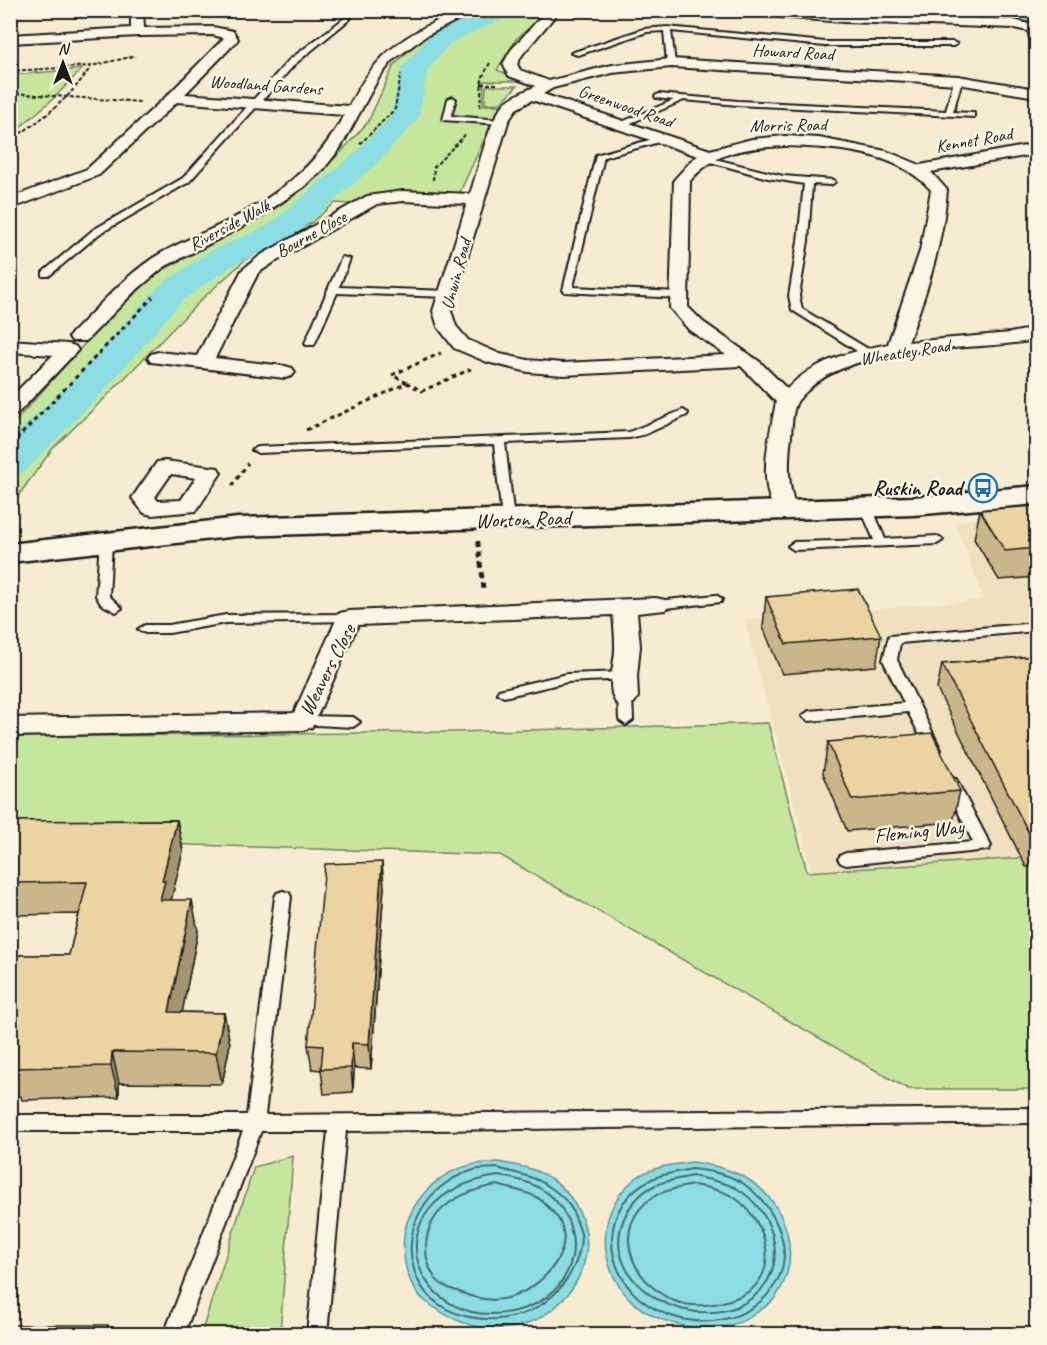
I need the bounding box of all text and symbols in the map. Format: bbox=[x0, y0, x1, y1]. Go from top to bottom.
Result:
north arrow bbox=[33, 33, 93, 93]
text: N bbox=[58, 39, 71, 59]
street label: Howard Road bbox=[752, 39, 837, 65]
street label: Woodland Gardens bbox=[209, 70, 325, 100]
street label: Greenwood Road bbox=[576, 80, 679, 133]
street label: Morris Road bbox=[749, 113, 830, 137]
street label: Kennet Road bbox=[934, 122, 1017, 158]
street label: Riverside Walk bbox=[185, 194, 274, 255]
street label: Bourne Close bbox=[272, 205, 351, 262]
street label: Unwin Road bbox=[436, 233, 477, 312]
street label: Wheatley Road bbox=[859, 334, 954, 370]
bus stop icon: Ruskin Road bbox=[967, 472, 999, 504]
place label: Ruskin Road bbox=[873, 475, 966, 501]
street label: Worton Road bbox=[475, 504, 575, 534]
street label: Weavers Close bbox=[293, 619, 362, 720]
street label: Fleming Way bbox=[873, 813, 967, 849]

